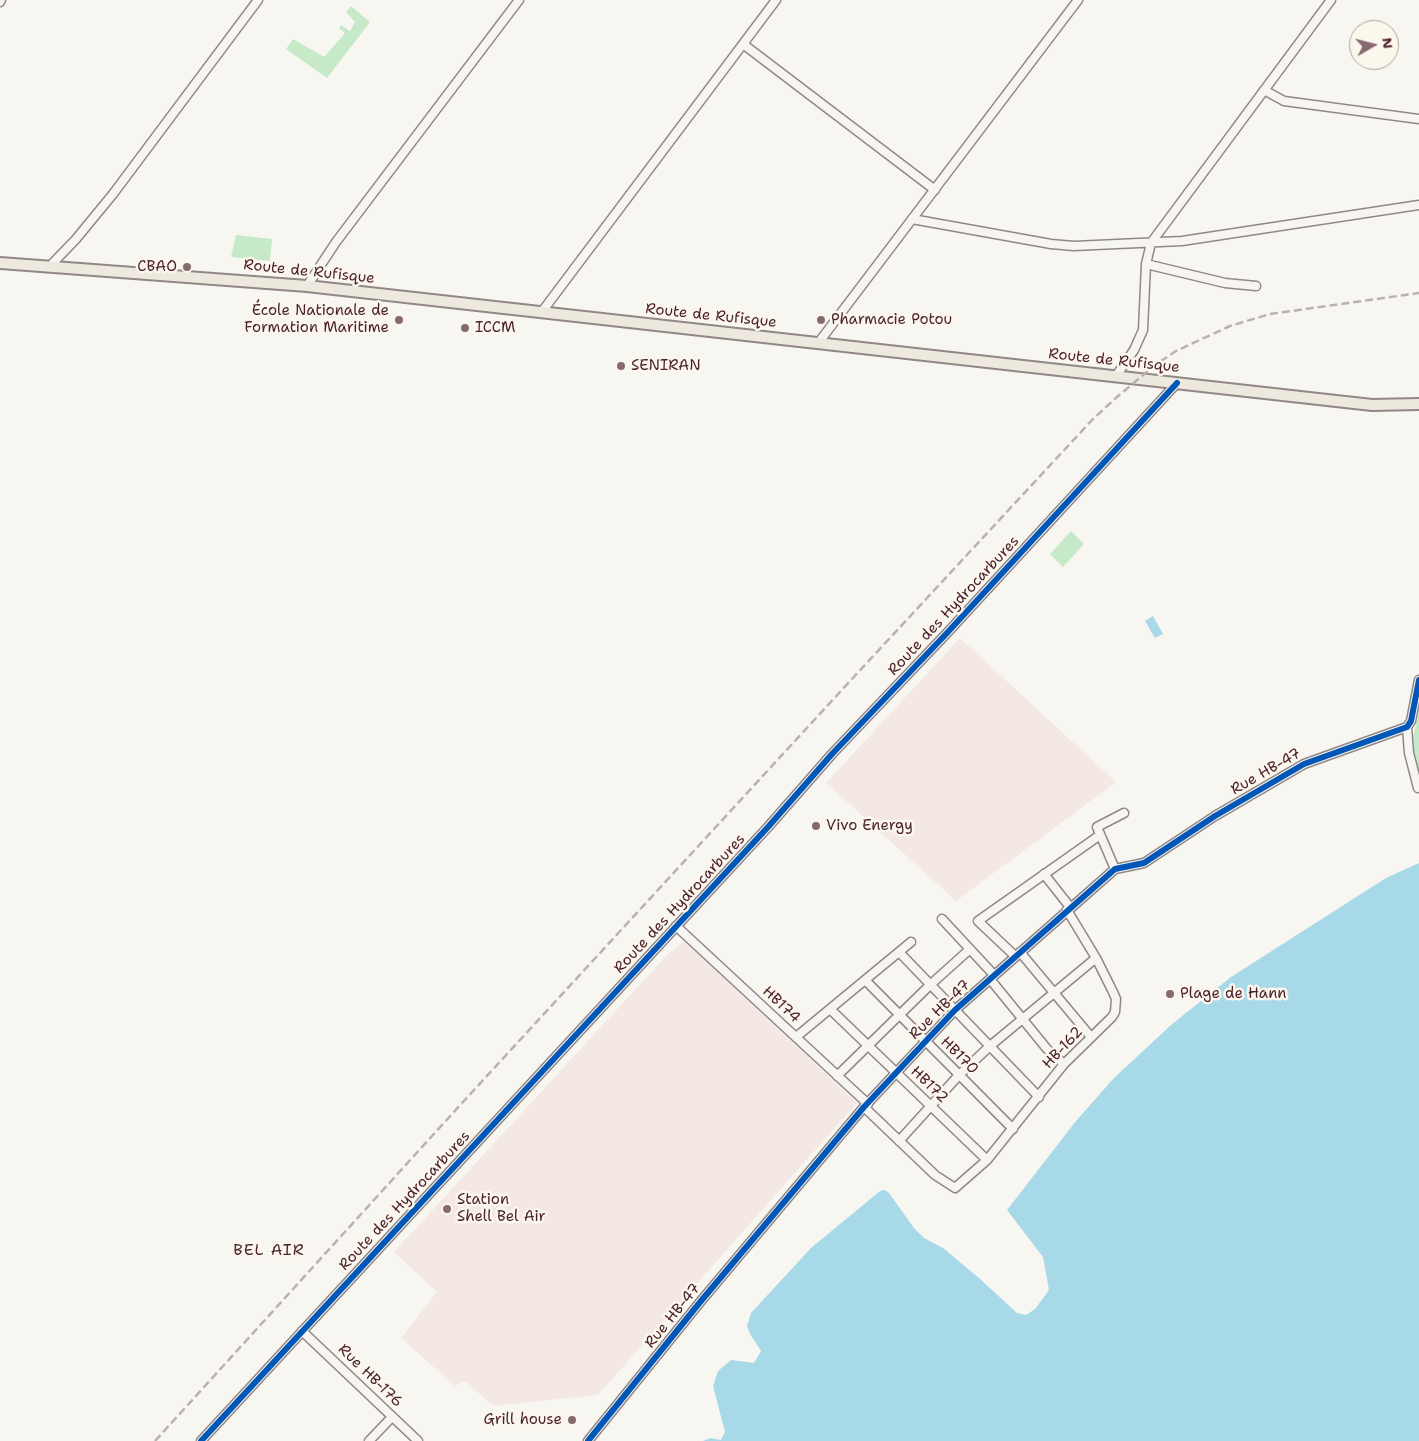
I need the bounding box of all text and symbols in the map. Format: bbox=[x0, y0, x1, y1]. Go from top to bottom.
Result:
north arrow bbox=[1349, 20, 1399, 70]
text: N bbox=[1378, 36, 1398, 50]
street label: Route de Rufisque bbox=[243, 256, 375, 288]
place label: CBAO bbox=[137, 258, 177, 276]
marker: CBAO bbox=[181, 261, 193, 273]
street label: Route de Rufisque bbox=[645, 300, 777, 332]
place label: École Nationale de Formation Maritime bbox=[244, 302, 389, 337]
place label: Pharmacie Potou bbox=[831, 311, 952, 329]
marker: École Nationale de Formation Maritime bbox=[393, 314, 405, 326]
marker: Pharmacie Potou bbox=[815, 314, 827, 326]
place label: ICCM bbox=[475, 319, 515, 337]
marker: ICCM bbox=[459, 322, 471, 334]
street label: Route de Rufisque bbox=[1048, 345, 1180, 377]
place label: SENIRAN bbox=[631, 357, 701, 375]
marker: SENIRAN bbox=[615, 360, 627, 372]
street label: Route des Hydrocarbures bbox=[885, 533, 1023, 679]
street label: Rue HB-47 bbox=[1228, 745, 1304, 799]
place label: Vivo Energy bbox=[826, 817, 913, 835]
marker: Vivo Energy bbox=[810, 820, 822, 832]
street label: Route des Hydrocarbures bbox=[611, 831, 749, 977]
street label: Rue HB-47 bbox=[906, 976, 974, 1044]
street label: HB174 bbox=[758, 983, 804, 1027]
place label: Plage de Hann bbox=[1180, 985, 1287, 1003]
marker: Plage de Hann bbox=[1164, 988, 1176, 1000]
street label: HB-162 bbox=[1039, 1023, 1087, 1073]
street label: HB170 bbox=[936, 1033, 982, 1079]
street label: HB172 bbox=[907, 1063, 951, 1107]
street label: Route des Hydrocarbures bbox=[336, 1128, 474, 1274]
place label: Station Shell Bel Air bbox=[457, 1191, 546, 1226]
marker: Station Shell Bel Air bbox=[441, 1203, 453, 1215]
district label: BEL AIR bbox=[232, 1241, 306, 1261]
street label: Rue HB-47 bbox=[641, 1280, 705, 1352]
street label: Rue HB-176 bbox=[334, 1341, 406, 1411]
place label: Grill house bbox=[483, 1411, 562, 1429]
marker: Grill house bbox=[566, 1414, 578, 1426]

